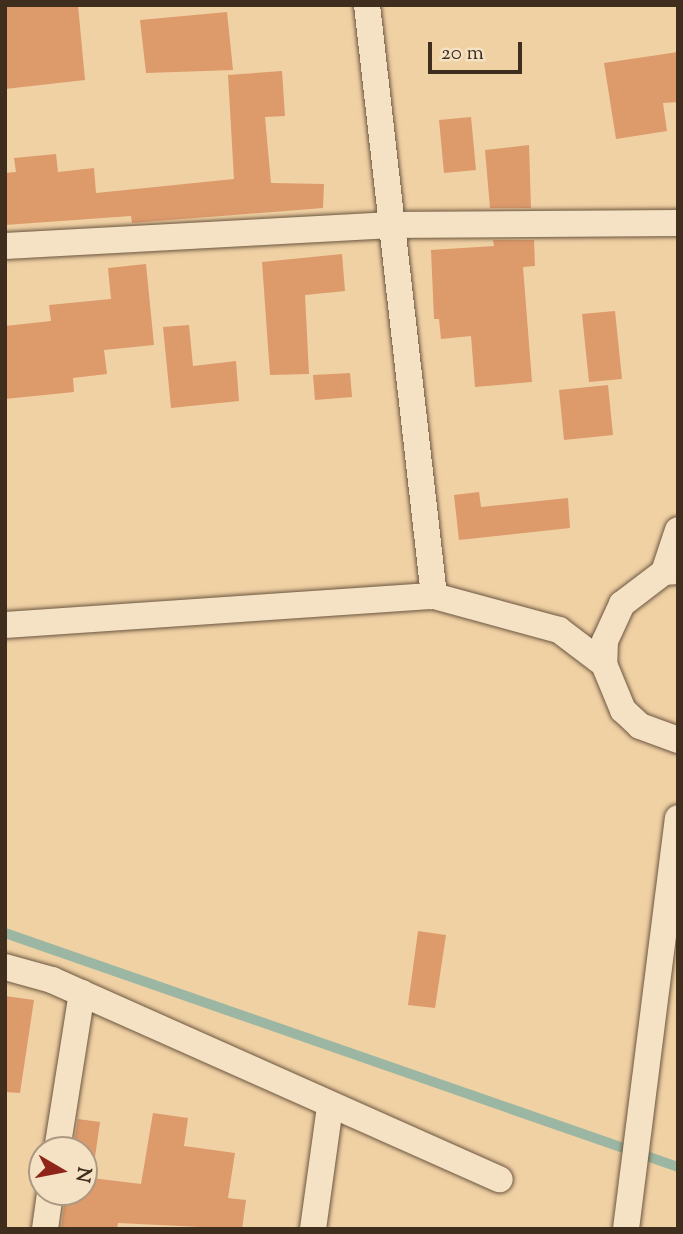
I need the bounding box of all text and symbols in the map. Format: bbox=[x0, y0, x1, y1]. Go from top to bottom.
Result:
scale bar bbox=[431, 28, 526, 72]
text: 20 m bbox=[441, 39, 484, 69]
north arrow bbox=[28, 1136, 98, 1206]
text: N bbox=[68, 1165, 97, 1184]

